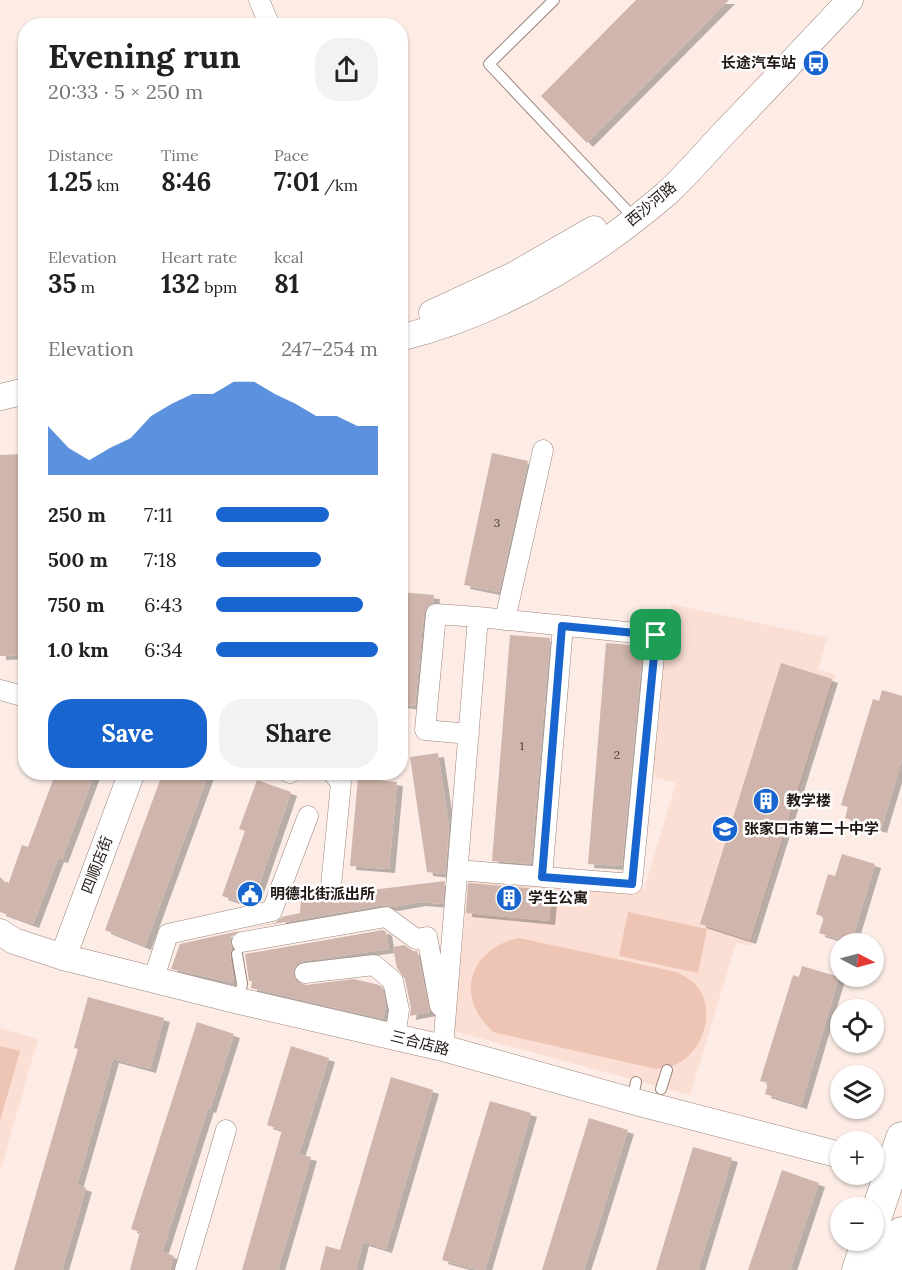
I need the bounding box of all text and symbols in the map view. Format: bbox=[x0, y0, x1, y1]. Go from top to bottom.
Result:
text: Evening run bbox=[48, 35, 240, 77]
button: share bbox=[315, 38, 378, 101]
bus stop icon: 长途汽车站 bbox=[801, 48, 831, 78]
place label: 长途汽车站 bbox=[721, 53, 796, 72]
text: 20:33 · 5 × 250 m bbox=[48, 79, 203, 104]
text: Distance bbox=[48, 145, 113, 165]
text: Time bbox=[161, 145, 199, 165]
text: Pace bbox=[274, 145, 309, 165]
text: 1.25 bbox=[48, 165, 93, 198]
text: 8:46 bbox=[161, 165, 212, 198]
text: 7:01 bbox=[274, 165, 320, 198]
text: km bbox=[93, 175, 120, 195]
text: /km bbox=[320, 175, 358, 195]
street label: 西沙河路 bbox=[622, 177, 680, 230]
text: Elevation bbox=[48, 247, 117, 267]
text: Heart rate bbox=[161, 247, 237, 267]
text: kcal bbox=[274, 247, 304, 267]
text: 35 bbox=[48, 267, 77, 300]
text: 132 bbox=[161, 267, 200, 300]
text: 81 bbox=[274, 267, 299, 300]
text: m bbox=[77, 277, 95, 297]
text: bpm bbox=[200, 277, 237, 297]
text: Elevation bbox=[48, 336, 134, 361]
text: 247–254 m bbox=[281, 336, 378, 361]
text: 250 m bbox=[48, 502, 106, 527]
text: 7:11 bbox=[144, 502, 173, 527]
house number: 3 bbox=[494, 515, 501, 530]
text: 500 m bbox=[48, 547, 108, 572]
text: 7:18 bbox=[144, 547, 177, 572]
text: 750 m bbox=[48, 592, 105, 617]
text: 6:43 bbox=[144, 592, 183, 617]
pin bbox=[630, 609, 681, 660]
icon: arrive bbox=[639, 618, 672, 651]
text: 1.0 km bbox=[48, 637, 109, 662]
text: 6:34 bbox=[144, 637, 183, 662]
button: Save bbox=[48, 699, 207, 768]
button: Share bbox=[219, 699, 378, 768]
house number: 1 bbox=[520, 738, 524, 753]
house number: 2 bbox=[614, 747, 620, 762]
building icon: 教学楼 bbox=[751, 786, 781, 816]
place label: 教学楼 bbox=[786, 791, 831, 810]
school or university icon: 张家口市第二十中学 bbox=[710, 814, 740, 844]
place label: 张家口市第二十中学 bbox=[744, 819, 879, 838]
street label: 四顺店街 bbox=[77, 833, 116, 896]
public building icon: 明德北街派出所 bbox=[235, 879, 265, 909]
building icon: 学生公寓 bbox=[494, 883, 524, 913]
place label: 明德北街派出所 bbox=[270, 884, 375, 903]
place label: 学生公寓 bbox=[528, 888, 588, 907]
north arrow bbox=[830, 933, 884, 987]
map controls bbox=[830, 933, 884, 1251]
button: locate bbox=[830, 999, 884, 1053]
street label: 三合店路 bbox=[389, 1026, 452, 1059]
button: layers bbox=[830, 1065, 884, 1119]
button: + bbox=[830, 1131, 884, 1185]
button: − bbox=[830, 1197, 884, 1251]

